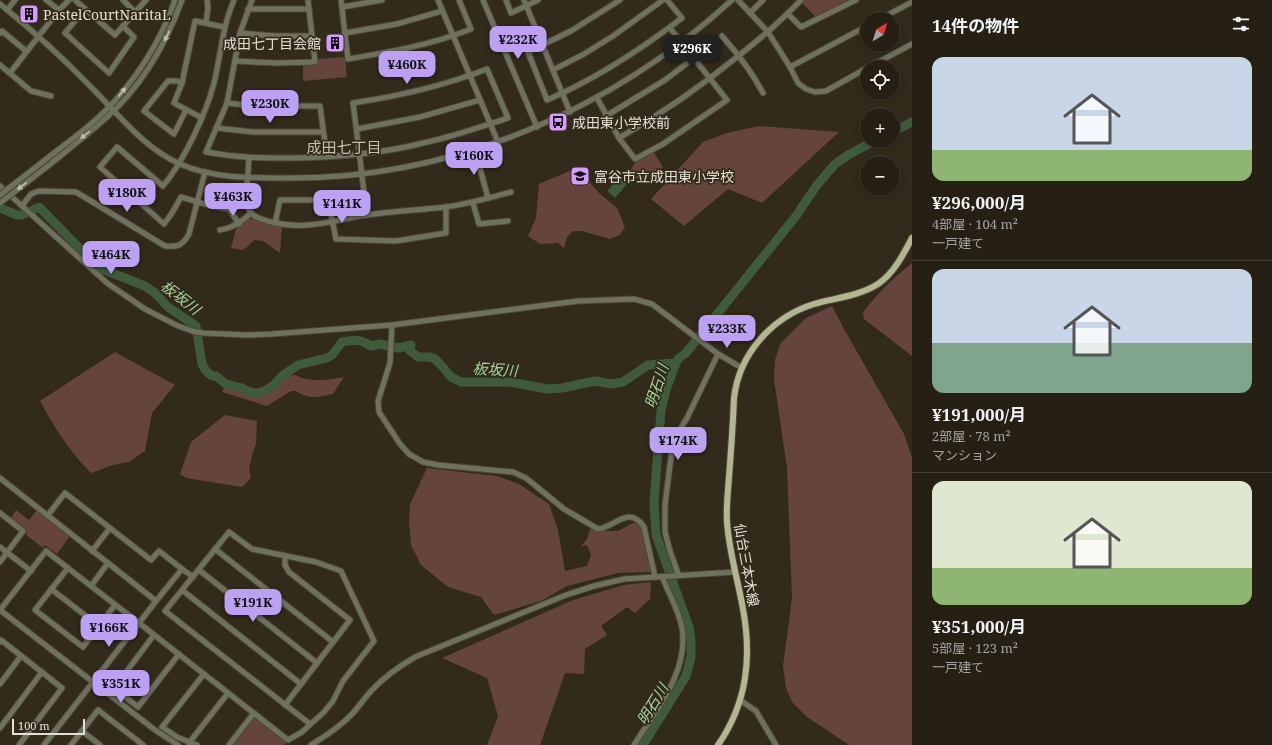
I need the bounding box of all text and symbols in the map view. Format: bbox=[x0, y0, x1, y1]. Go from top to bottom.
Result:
building icon: PastelCourtNaritaL bbox=[18, 3, 40, 25]
place label: PastelCourtNaritaL bbox=[43, 5, 171, 24]
north arrow bbox=[860, 12, 900, 52]
map controls bbox=[860, 12, 900, 196]
icon: filters bbox=[1230, 13, 1252, 35]
text: 14件の物件 bbox=[932, 14, 1019, 37]
pin: ¥232K bbox=[490, 26, 546, 60]
one-way arrow bbox=[164, 30, 170, 42]
text: ¥232K bbox=[499, 30, 537, 48]
building icon: 成田七丁目会館 bbox=[324, 32, 346, 54]
place label: 成田七丁目会館 bbox=[223, 34, 321, 53]
pin: ¥296K bbox=[664, 35, 720, 69]
text: ¥296K bbox=[673, 39, 711, 57]
pin: ¥460K bbox=[379, 51, 435, 85]
text: ¥460K bbox=[388, 55, 426, 73]
button: locate bbox=[860, 60, 900, 100]
icon: home bbox=[1056, 83, 1128, 155]
one-way arrow bbox=[117, 87, 126, 98]
pin: ¥230K bbox=[242, 90, 298, 124]
text: ¥230K bbox=[251, 94, 289, 112]
button: + bbox=[860, 108, 900, 148]
bus stop icon: 成田東小学校前 bbox=[547, 111, 569, 133]
place label: 成田東小学校前 bbox=[572, 113, 670, 132]
one-way arrow bbox=[79, 131, 90, 140]
district label: 成田七丁目 bbox=[306, 137, 382, 157]
pin: ¥160K bbox=[446, 142, 502, 176]
text: ¥160K bbox=[455, 146, 493, 164]
button: − bbox=[860, 156, 900, 196]
school or university icon: 富谷市立成田東小学校 bbox=[569, 165, 591, 187]
place label: 富谷市立成田東小学校 bbox=[594, 167, 734, 186]
pin: ¥180K bbox=[99, 179, 155, 213]
one-way arrow bbox=[17, 182, 27, 190]
text: ¥180K bbox=[108, 183, 146, 201]
pin: ¥463K bbox=[205, 183, 261, 217]
text: ¥463K bbox=[214, 187, 252, 205]
pin: ¥141K bbox=[314, 190, 370, 224]
text: ¥296,000/月 bbox=[932, 191, 1026, 214]
text: ¥141K bbox=[323, 194, 361, 212]
text: 4部屋 · 104 m² bbox=[932, 215, 1018, 233]
text: 一戸建て bbox=[932, 234, 984, 252]
pin: ¥464K bbox=[83, 241, 139, 275]
text: ¥464K bbox=[92, 245, 130, 263]
water label: 板坂川 bbox=[157, 275, 206, 320]
icon: home bbox=[1056, 295, 1128, 367]
pin: ¥233K bbox=[699, 315, 755, 349]
text: ¥233K bbox=[708, 319, 746, 337]
water label: 板坂川 bbox=[472, 358, 520, 380]
water label: 明石川 bbox=[640, 360, 673, 410]
text: ¥191,000/月 bbox=[932, 403, 1026, 426]
pin: ¥174K bbox=[650, 427, 706, 461]
text: 2部屋 · 78 m² bbox=[932, 427, 1011, 445]
text: ¥174K bbox=[659, 431, 697, 449]
text: マンション bbox=[932, 446, 997, 464]
icon: home bbox=[1056, 507, 1128, 579]
street label: 仙台三本木線 bbox=[730, 522, 764, 608]
pin: ¥191K bbox=[225, 589, 281, 623]
text: ¥191K bbox=[234, 593, 272, 611]
pin: ¥166K bbox=[81, 614, 137, 648]
text: ¥351,000/月 bbox=[932, 615, 1026, 638]
text: ¥166K bbox=[90, 618, 128, 636]
text: 5部屋 · 123 m² bbox=[932, 639, 1018, 657]
text: 一戸建て bbox=[932, 658, 984, 676]
pin: ¥351K bbox=[93, 670, 149, 704]
text: ¥351K bbox=[102, 674, 140, 692]
water label: 明石川 bbox=[632, 678, 673, 728]
scale bar bbox=[12, 717, 85, 736]
text: 100 m bbox=[18, 718, 50, 733]

